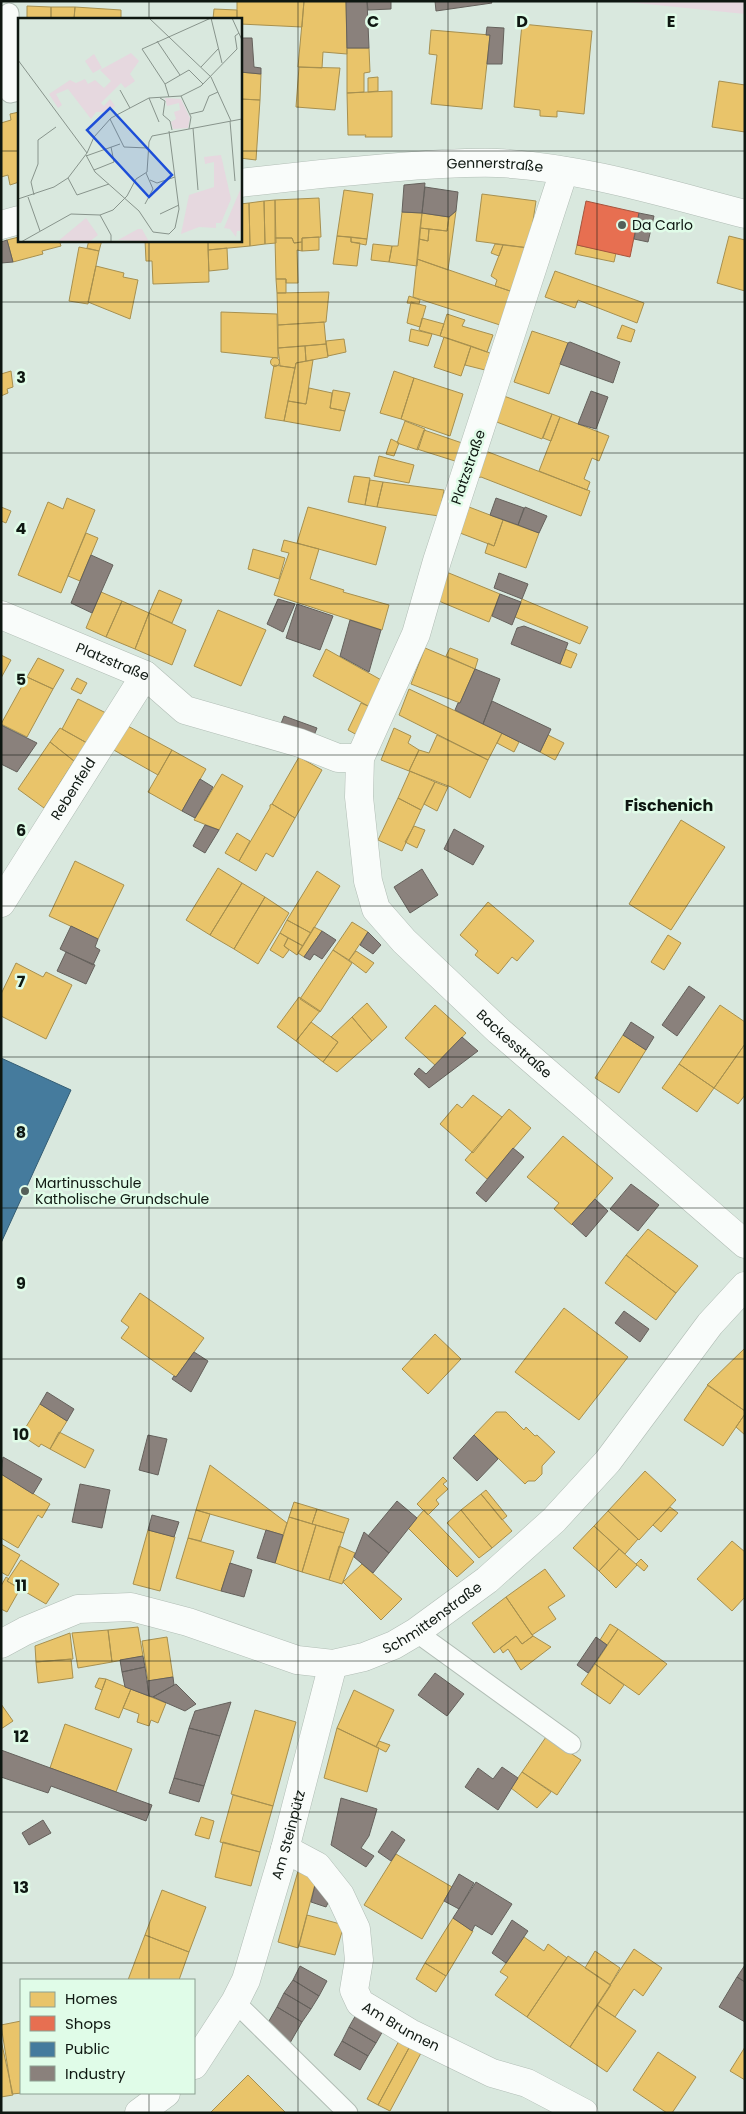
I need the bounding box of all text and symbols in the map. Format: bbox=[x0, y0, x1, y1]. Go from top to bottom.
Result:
text: C bbox=[367, 10, 379, 33]
text: D bbox=[516, 10, 528, 33]
text: E bbox=[667, 10, 675, 33]
inset map bbox=[18, 18, 241, 241]
street label: Gennerstraße bbox=[446, 153, 545, 177]
place label: Da Carlo bbox=[632, 215, 693, 235]
marker: Da Carlo bbox=[616, 219, 628, 231]
text: 3 bbox=[16, 366, 26, 389]
street label: Platzstraße bbox=[446, 427, 490, 507]
text: 4 bbox=[16, 517, 27, 540]
street label: Platzstraße bbox=[73, 637, 153, 686]
text: 5 bbox=[16, 668, 26, 691]
street label: Rebenfeld bbox=[46, 754, 100, 824]
district label: Fischenich bbox=[625, 794, 713, 817]
text: 6 bbox=[16, 819, 26, 842]
text: 7 bbox=[17, 970, 26, 993]
street label: Backesstraße bbox=[472, 1005, 557, 1083]
text: 8 bbox=[16, 1121, 26, 1144]
place label: Martinusschule Katholische Grundschule bbox=[35, 1173, 210, 1209]
marker: Martinusschule Katholische Grundschule bbox=[19, 1185, 31, 1197]
text: 9 bbox=[16, 1272, 26, 1295]
text: 10 bbox=[13, 1423, 29, 1446]
text: 11 bbox=[15, 1574, 27, 1597]
street label: Schmittenstraße bbox=[379, 1577, 486, 1659]
text: 12 bbox=[13, 1725, 29, 1748]
street label: Am Steinpütz bbox=[266, 1788, 310, 1882]
text: 13 bbox=[13, 1876, 29, 1899]
legend bbox=[20, 1979, 195, 2094]
text: Homes bbox=[65, 1988, 118, 2009]
street label: Am Brunnen bbox=[359, 1997, 443, 2056]
text: Shops bbox=[65, 2013, 111, 2034]
text: Public bbox=[65, 2038, 110, 2059]
text: Industry bbox=[65, 2063, 126, 2084]

